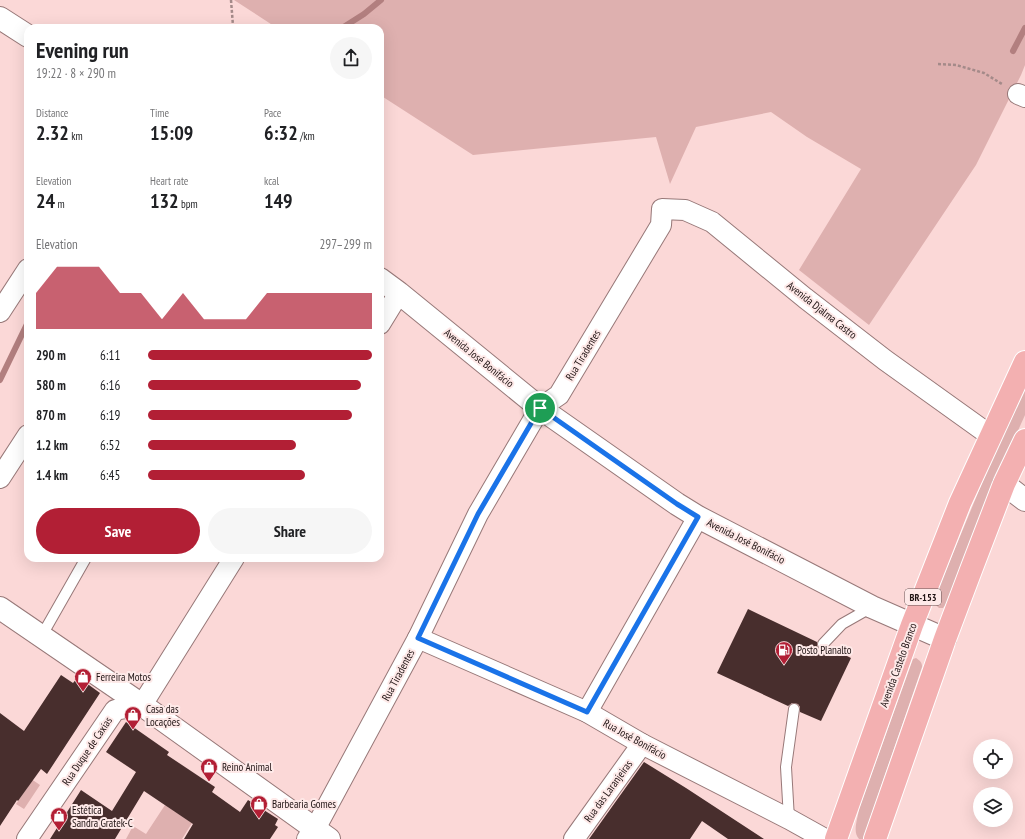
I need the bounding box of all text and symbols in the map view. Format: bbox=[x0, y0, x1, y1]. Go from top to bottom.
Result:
text: Evening run bbox=[36, 36, 129, 64]
button: share bbox=[330, 37, 372, 79]
text: 19:22 · 8 × 290 m bbox=[36, 65, 116, 82]
text: Distance bbox=[36, 106, 68, 120]
text: Time bbox=[150, 106, 169, 120]
text: Pace bbox=[264, 106, 281, 120]
text: 2.32 bbox=[36, 120, 69, 146]
text: 15:09 bbox=[150, 120, 193, 146]
text: 6:32 bbox=[264, 120, 298, 146]
text: km bbox=[69, 129, 83, 143]
text: /km bbox=[298, 129, 315, 143]
text: Elevation bbox=[36, 174, 71, 188]
text: Heart rate bbox=[150, 174, 188, 188]
text: kcal bbox=[264, 174, 279, 188]
text: 24 bbox=[36, 188, 55, 214]
text: 132 bbox=[150, 188, 179, 214]
text: 149 bbox=[264, 188, 293, 214]
text: m bbox=[55, 197, 65, 211]
text: bpm bbox=[179, 197, 198, 211]
text: Elevation bbox=[36, 236, 78, 253]
text: 297–299 m bbox=[319, 236, 372, 253]
street label: Avenida Djalma Castro bbox=[784, 278, 860, 342]
street label: Avenida José Bonifácio bbox=[441, 326, 517, 391]
street label: Rua Tiradentes bbox=[562, 327, 604, 383]
text: 290 m bbox=[36, 347, 66, 364]
text: 6:11 bbox=[100, 347, 120, 364]
text: 580 m bbox=[36, 377, 66, 394]
text: 6:16 bbox=[100, 377, 120, 394]
pin bbox=[523, 391, 557, 425]
icon: arrive bbox=[529, 397, 551, 419]
text: 870 m bbox=[36, 407, 66, 424]
text: 6:19 bbox=[100, 407, 120, 424]
text: 1.2 km bbox=[36, 437, 68, 454]
text: 6:52 bbox=[100, 437, 120, 454]
text: 1.4 km bbox=[36, 467, 68, 484]
text: 6:45 bbox=[100, 467, 120, 484]
button: Save bbox=[36, 508, 200, 554]
button: Share bbox=[208, 508, 372, 554]
street label: Avenida José Bonifácio bbox=[705, 515, 788, 567]
road number: BR-153 bbox=[905, 589, 941, 605]
street label: Avenida Castelo Branco bbox=[876, 621, 920, 709]
fuel station icon: Posto Planalto bbox=[774, 640, 794, 665]
place label: Posto Planalto bbox=[797, 643, 852, 657]
street label: Rua Tiradentes bbox=[379, 647, 418, 703]
shop icon: Ferreira Motos bbox=[73, 667, 93, 692]
place label: Ferreira Motos bbox=[96, 670, 151, 684]
place label: Casa das Locações bbox=[146, 702, 180, 729]
shop icon: Casa das Locações bbox=[123, 705, 143, 730]
street label: Rua Duque de Caxias bbox=[59, 714, 115, 788]
street label: Rua José Bonifácio bbox=[601, 716, 669, 762]
map controls bbox=[973, 739, 1013, 827]
button: locate bbox=[973, 739, 1013, 779]
shop icon: Reino Animal bbox=[199, 757, 219, 782]
street label: Rua das Laranjeiras bbox=[581, 757, 635, 825]
place label: Reino Animal bbox=[222, 760, 272, 774]
button: layers bbox=[973, 787, 1013, 827]
shop icon: Barbearia Gomes bbox=[249, 794, 269, 819]
place label: Barbearia Gomes bbox=[272, 797, 336, 811]
place label: Estética Sandra Gratek-C bbox=[72, 803, 133, 830]
shop icon: Estética Sandra Gratek-C bbox=[49, 806, 69, 831]

